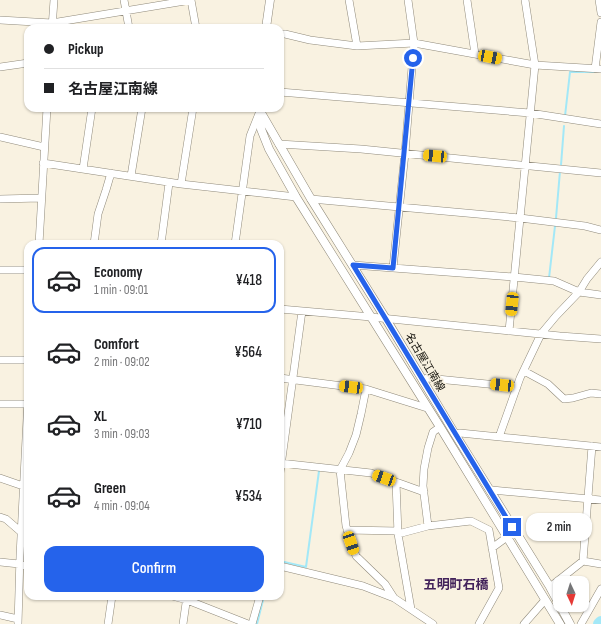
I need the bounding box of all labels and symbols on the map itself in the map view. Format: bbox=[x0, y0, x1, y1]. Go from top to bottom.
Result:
route start bbox=[404, 49, 422, 67]
car bbox=[477, 49, 503, 65]
car bbox=[423, 149, 447, 163]
car bbox=[505, 291, 519, 317]
street label: 名古屋江南線 bbox=[402, 330, 448, 394]
car bbox=[489, 378, 515, 392]
car bbox=[338, 380, 364, 394]
car bbox=[371, 468, 397, 488]
callout: 2 min bbox=[526, 513, 592, 541]
route end bbox=[503, 518, 521, 536]
car bbox=[341, 530, 361, 556]
north arrow bbox=[553, 576, 589, 612]
district label: 五明町石橋 bbox=[423, 577, 489, 593]

